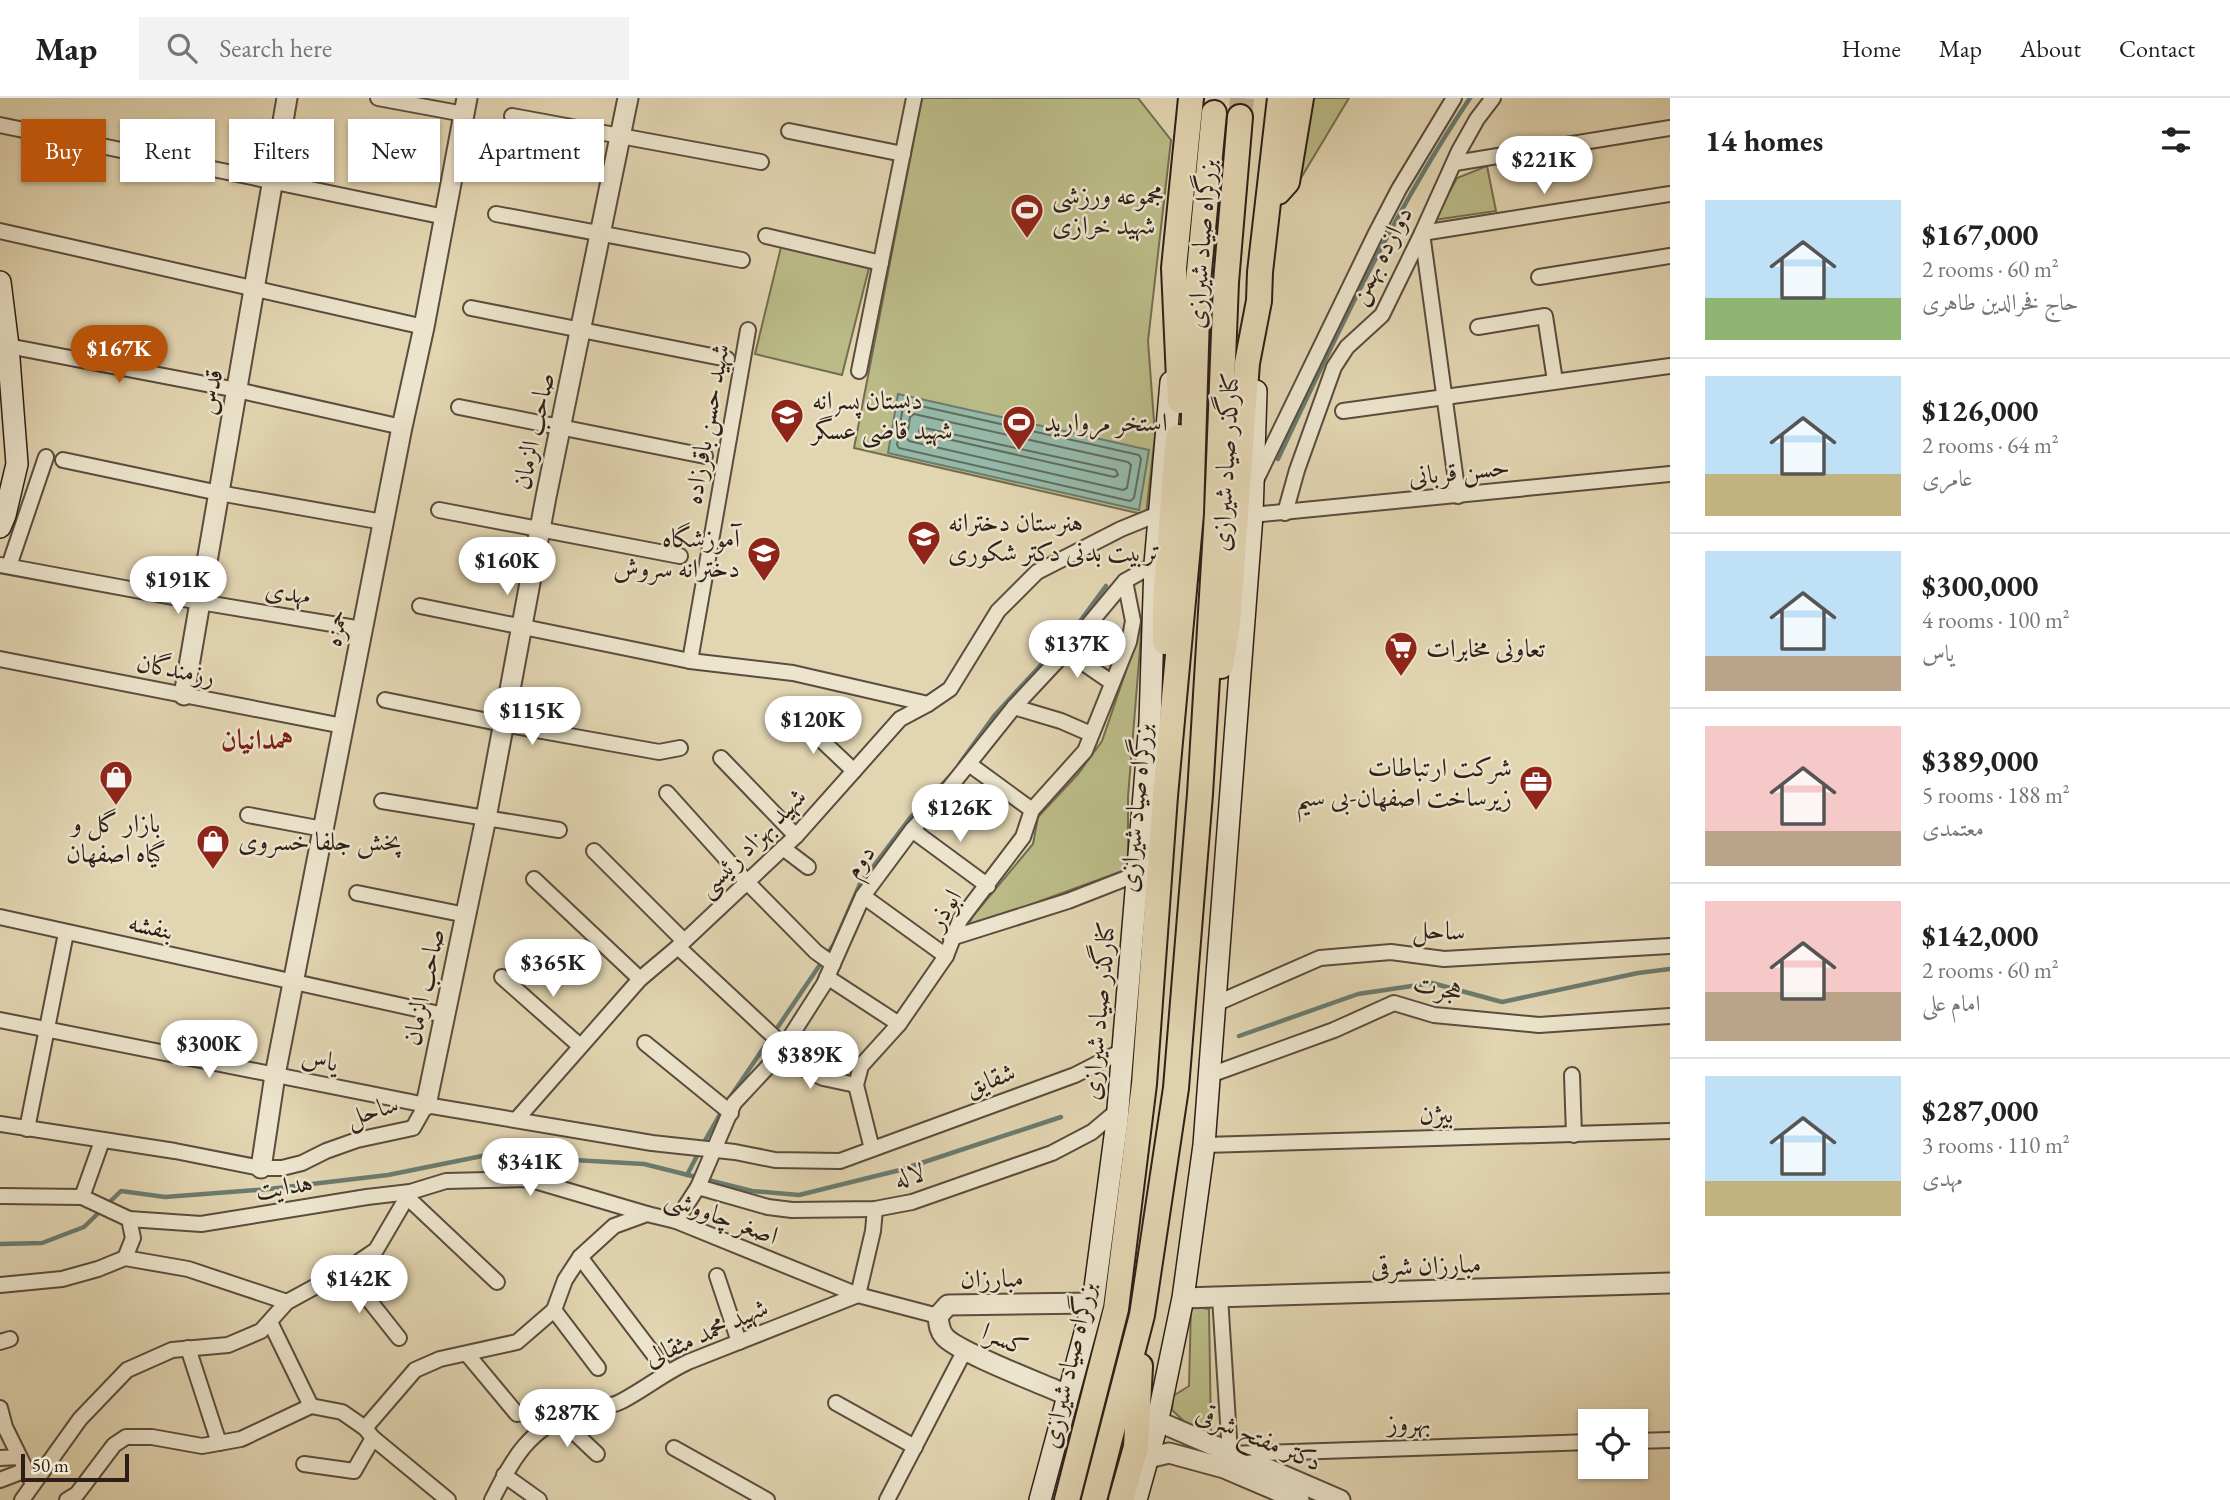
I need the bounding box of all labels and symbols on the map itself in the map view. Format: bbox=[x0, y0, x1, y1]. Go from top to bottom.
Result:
pin: $221K bbox=[1495, 136, 1593, 196]
street label: بزرگراه صیاد شیرازی bbox=[1178, 158, 1224, 330]
place label: مجموعه ورزشی شهید خرازی bbox=[1052, 178, 1164, 242]
sports icon: مجموعه ورزشی شهید خرازی bbox=[1008, 191, 1046, 240]
street label: دوازده بهمن bbox=[1340, 200, 1421, 310]
pin: $167K bbox=[70, 326, 168, 385]
street label: شهید حسن باقرزاده bbox=[675, 341, 738, 507]
street label: قدس bbox=[189, 367, 231, 417]
street label: صاحب الزمان bbox=[504, 369, 562, 493]
street label: کنارگذر صیاد شیرازی bbox=[1202, 372, 1247, 552]
place label: دبستان پسرانه شهید قاضی عسگر bbox=[809, 383, 953, 449]
school or university icon: دبستان پسرانه شهید قاضی عسگر bbox=[768, 396, 806, 445]
sports icon: استخر مروارید bbox=[1000, 403, 1038, 452]
place label: استخر مروارید bbox=[1044, 405, 1168, 440]
street label: حسن قربانی bbox=[1407, 449, 1511, 494]
place label: هنرستان دخترانه تربیت بدنی دکتر شکوری bbox=[948, 505, 1160, 569]
school or university icon: هنرستان دخترانه تربیت بدنی دکتر شکوری bbox=[905, 518, 943, 567]
place label: آموزشگاه دخترانه سروش bbox=[613, 521, 742, 585]
school or university icon: آموزشگاه دخترانه سروش bbox=[745, 534, 783, 583]
pin: $160K bbox=[458, 538, 556, 597]
pin: $191K bbox=[129, 556, 227, 616]
street label: مهدی bbox=[263, 572, 313, 612]
street label: حمزه bbox=[315, 606, 355, 650]
pin: $137K bbox=[1028, 620, 1126, 680]
supermarket icon: تعاونی مخابرات bbox=[1382, 629, 1420, 678]
place label: تعاونی مخابرات bbox=[1426, 631, 1546, 665]
street label: رزمندگان bbox=[134, 645, 218, 693]
pin: $115K bbox=[483, 688, 581, 747]
pin: $120K bbox=[764, 696, 862, 756]
district label: همدانیان bbox=[221, 721, 293, 757]
street label: بزرگراه صیاد شیرازی bbox=[1111, 722, 1159, 894]
place label: شرکت ارتباطات زیرساخت اصفهان-بی سیم bbox=[1296, 750, 1512, 823]
shop icon: بازار گل و گیاه اصفهان bbox=[97, 758, 135, 807]
office icon: شرکت ارتباطات زیرساخت اصفهان-بی سیم bbox=[1517, 763, 1555, 812]
street label: شهید بهزاد رئیسی bbox=[689, 780, 815, 906]
pin: $126K bbox=[911, 784, 1009, 844]
place label: بازار گل و گیاه اصفهان bbox=[66, 806, 166, 870]
shop icon: پخش جلفا خسروی bbox=[194, 822, 232, 871]
place label: پخش جلفا خسروی bbox=[238, 824, 402, 859]
street label: دوم bbox=[835, 837, 888, 888]
street label: ابوذر bbox=[917, 882, 969, 938]
street label: بنفشه bbox=[125, 905, 177, 947]
street label: ساحل bbox=[1411, 912, 1466, 949]
street label: کنارگذر صیاد شیرازی bbox=[1072, 920, 1123, 1102]
street label: صاحب الزمان bbox=[394, 925, 452, 1049]
pin: $365K bbox=[504, 940, 602, 999]
street label: هجرت bbox=[1410, 966, 1466, 1008]
pin: $300K bbox=[160, 1020, 258, 1080]
pin: $389K bbox=[761, 1032, 859, 1091]
street label: یاس bbox=[299, 1039, 343, 1080]
street label: شقایق bbox=[960, 1054, 1020, 1104]
street label: ساحل bbox=[342, 1086, 403, 1135]
street label: بیژن bbox=[1418, 1096, 1454, 1132]
pin: $341K bbox=[481, 1138, 579, 1198]
street label: لاله bbox=[889, 1154, 929, 1196]
street label: هدایت bbox=[253, 1165, 315, 1207]
street label: اصغر چاووشی bbox=[660, 1180, 783, 1254]
street label: مبارزان شرقی bbox=[1370, 1246, 1482, 1284]
pin: $142K bbox=[310, 1256, 408, 1315]
street label: مبارزان bbox=[960, 1260, 1024, 1296]
street label: بزرگراه صیاد شیرازی bbox=[1032, 1278, 1104, 1452]
street label: شهید محمد مثقالی bbox=[639, 1290, 773, 1374]
street label: کسرا bbox=[977, 1314, 1033, 1364]
pin: $287K bbox=[518, 1390, 616, 1449]
street label: دکتر مفتح شرقی bbox=[1188, 1395, 1327, 1485]
street label: بهروز bbox=[1384, 1404, 1431, 1440]
scale bar bbox=[21, 1451, 130, 1483]

